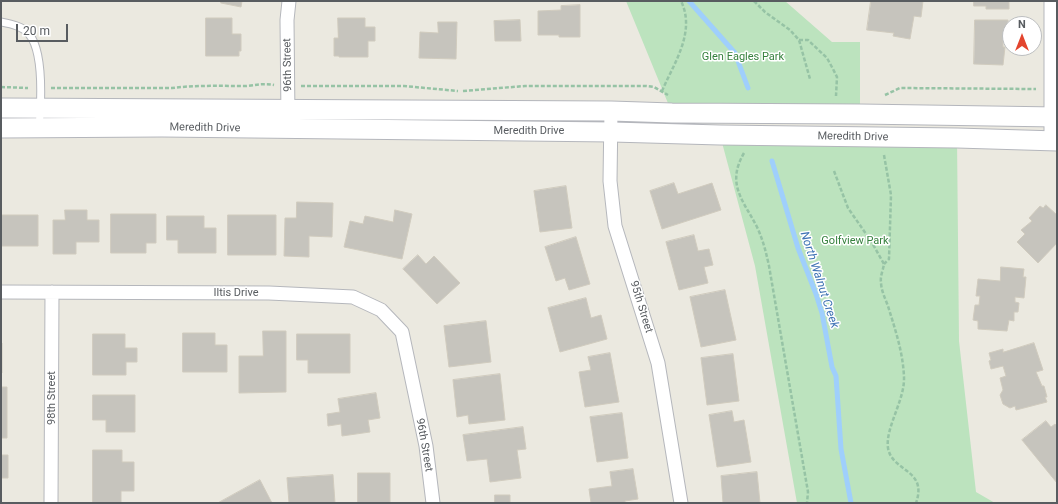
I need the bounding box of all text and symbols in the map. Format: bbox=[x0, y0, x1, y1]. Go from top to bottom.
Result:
scale bar bbox=[18, 16, 70, 42]
north arrow bbox=[1002, 16, 1042, 56]
text: N bbox=[1018, 18, 1026, 31]
text: 20 m bbox=[23, 24, 50, 38]
street label: 96th Street bbox=[281, 38, 295, 92]
park label: Glen Eagles Park bbox=[702, 50, 784, 64]
street label: Meredith Drive bbox=[169, 121, 241, 135]
street label: Meredith Drive bbox=[494, 124, 564, 138]
street label: Meredith Drive bbox=[817, 130, 889, 144]
water label: North Walnut Creek bbox=[797, 230, 841, 330]
park label: Golfview Park bbox=[821, 234, 889, 248]
street label: 95th Street bbox=[627, 279, 655, 335]
street label: Iltis Drive bbox=[213, 286, 259, 300]
street label: 98th Street bbox=[45, 371, 59, 425]
street label: 96th Street bbox=[413, 417, 435, 473]

